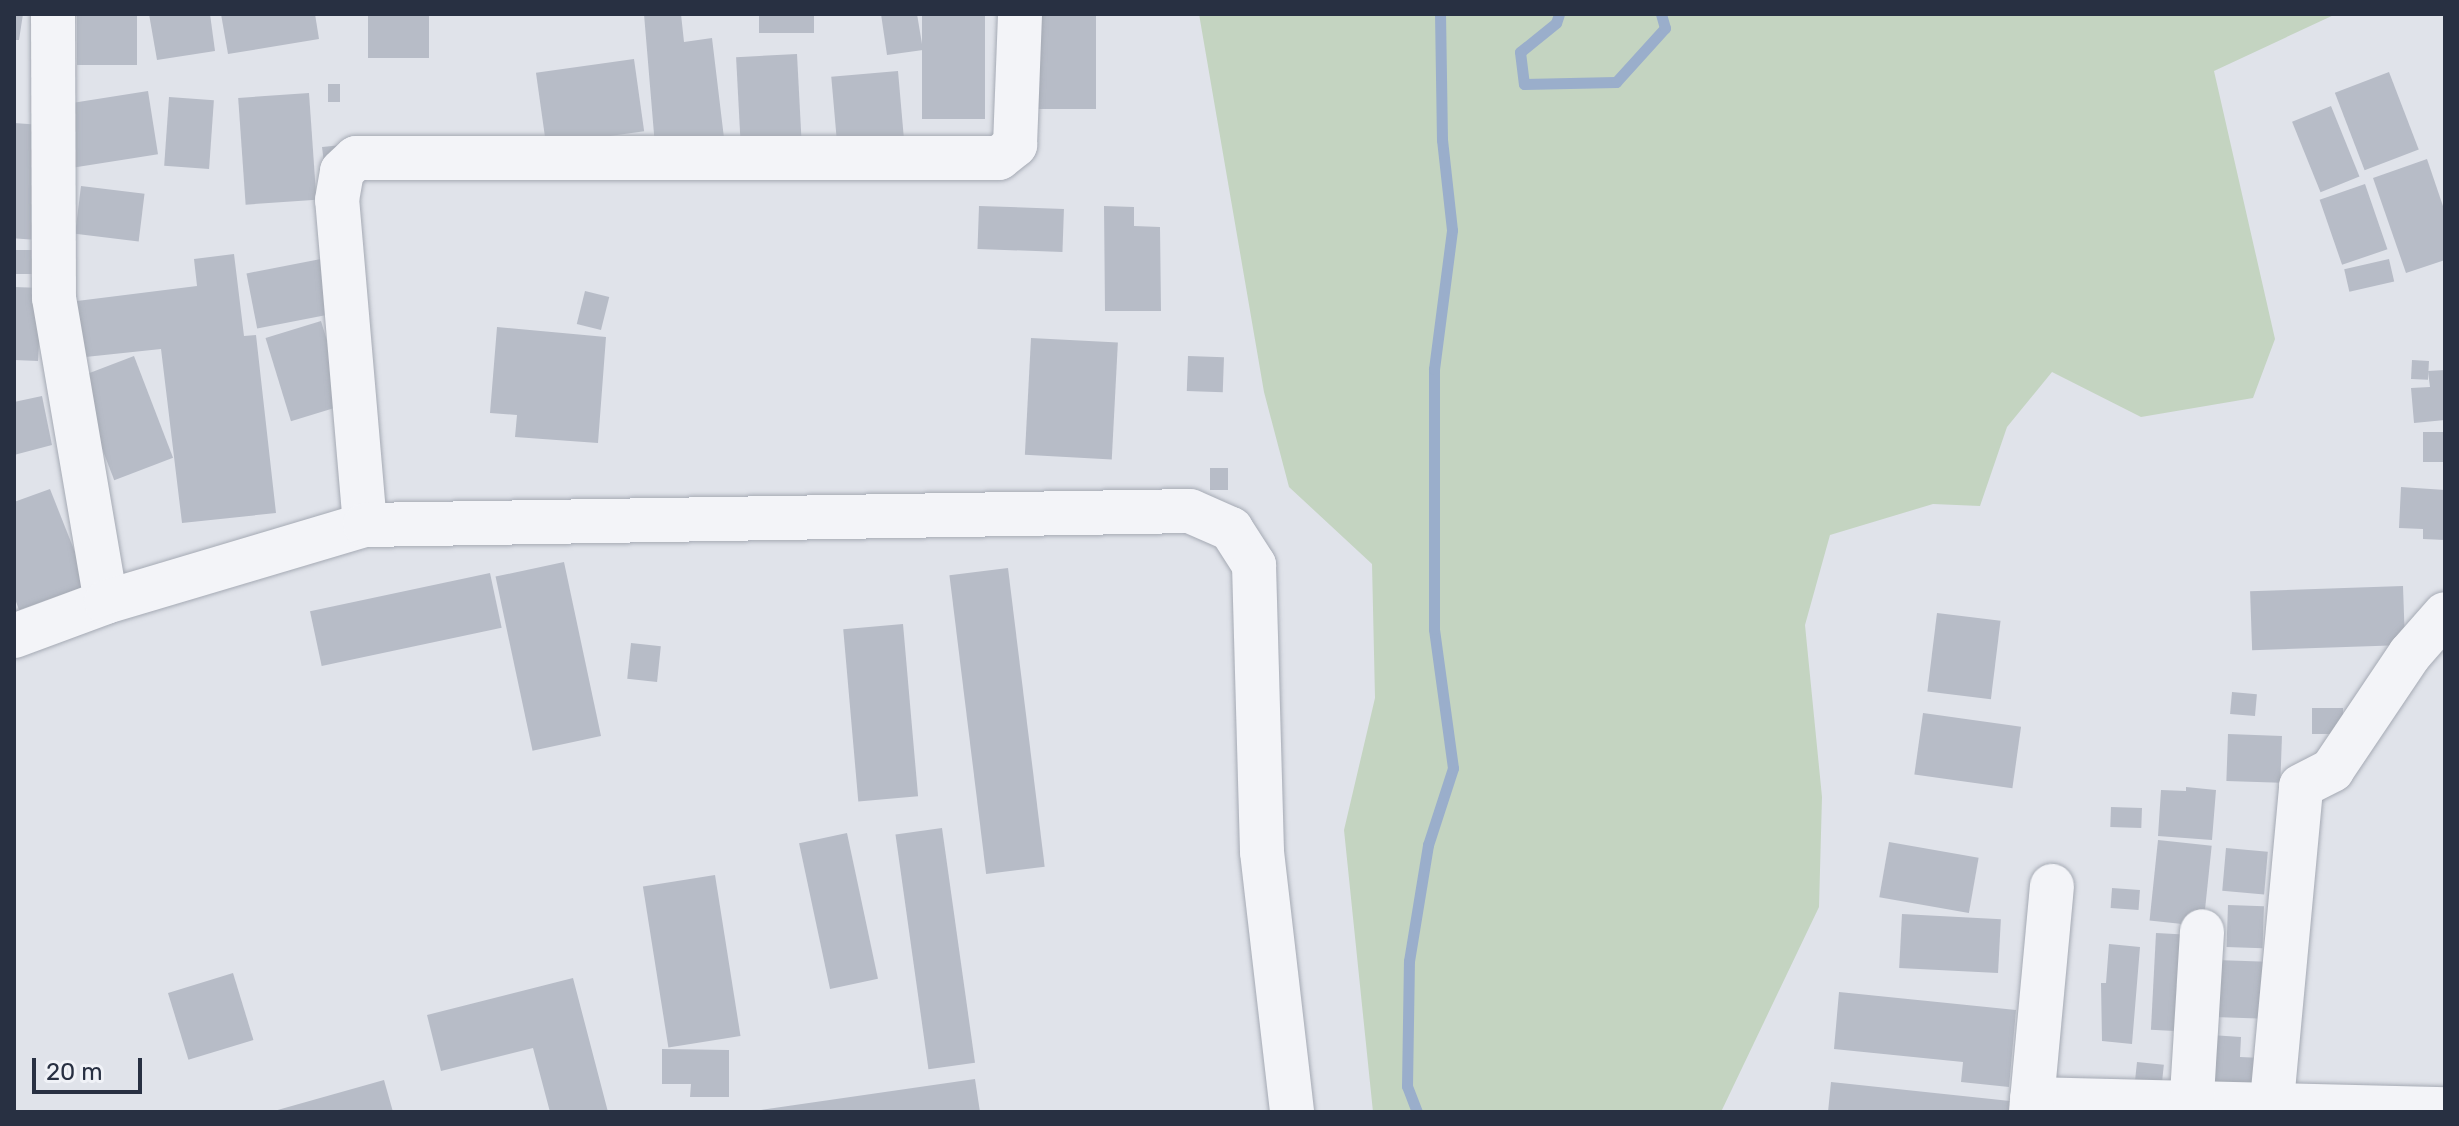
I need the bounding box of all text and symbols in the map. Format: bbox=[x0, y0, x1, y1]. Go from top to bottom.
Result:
scale bar bbox=[36, 1042, 146, 1092]
text: 20 m bbox=[46, 1058, 103, 1086]

